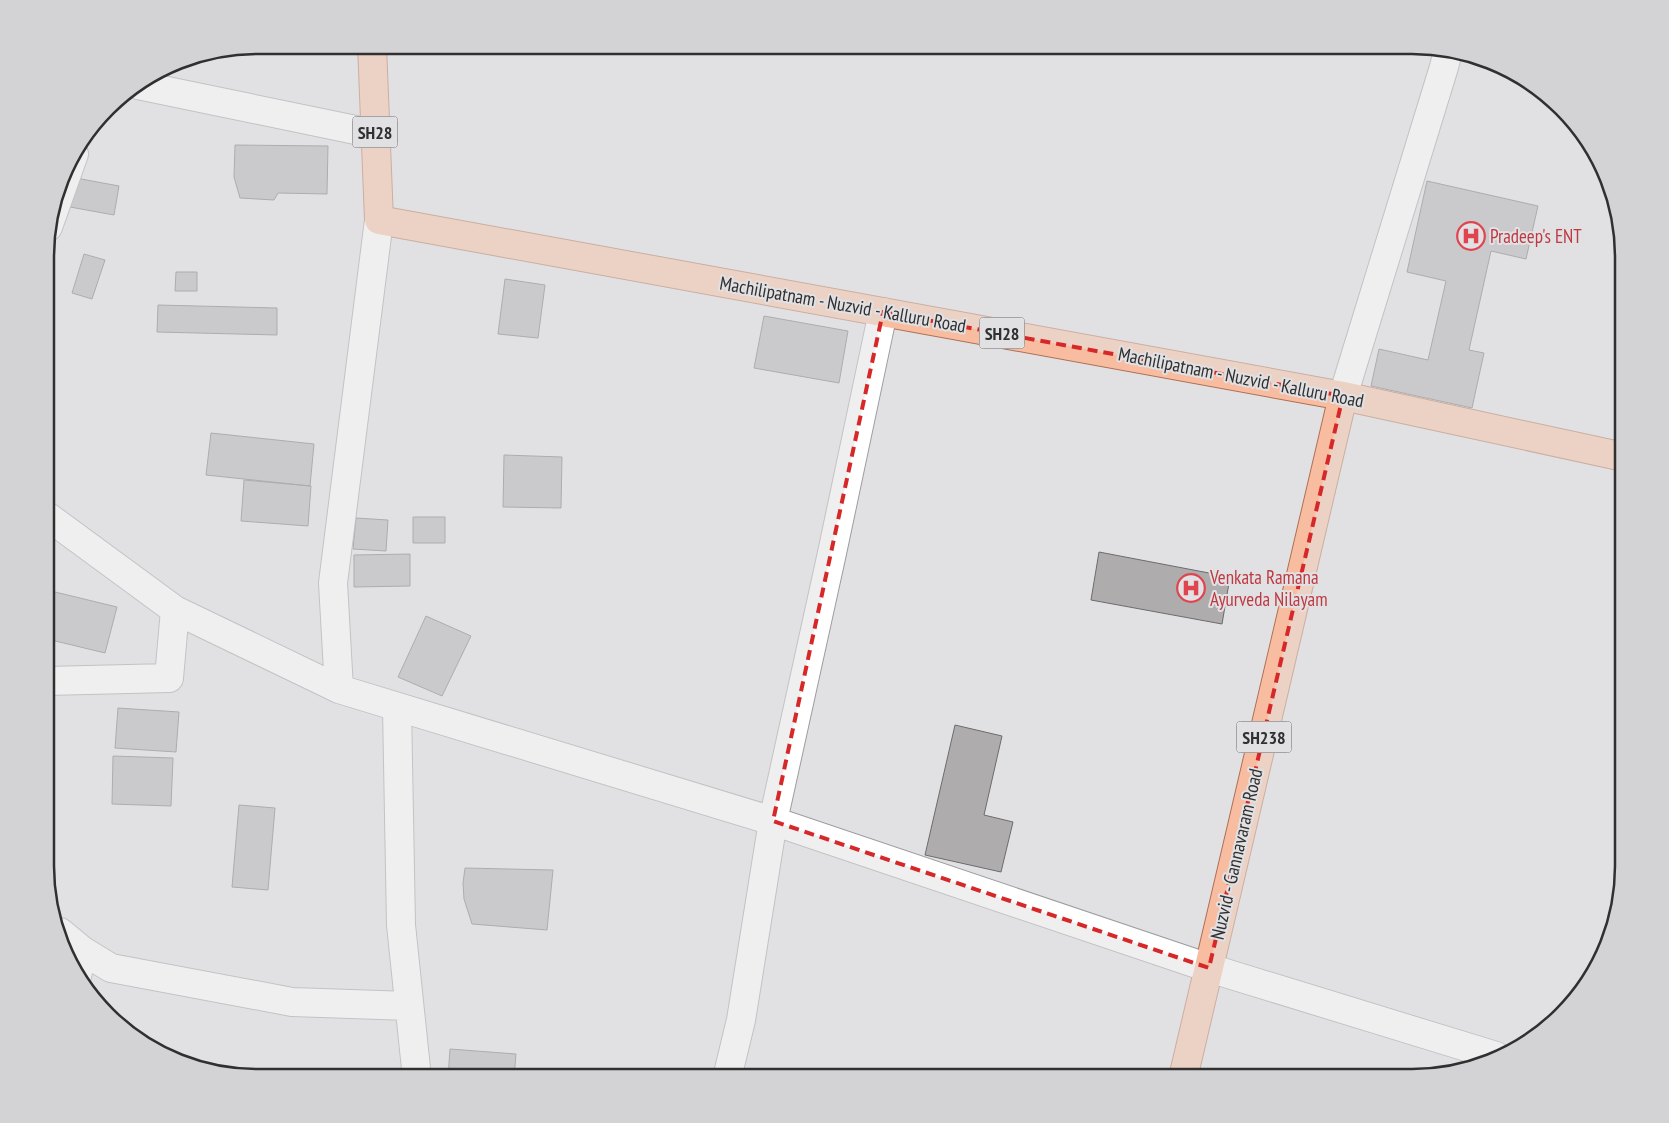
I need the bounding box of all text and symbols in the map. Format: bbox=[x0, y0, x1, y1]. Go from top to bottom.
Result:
road number: SH28 bbox=[352, 116, 398, 148]
hospital icon: Pradeep's ENT bbox=[1456, 221, 1486, 251]
place label: Pradeep's ENT bbox=[1490, 224, 1582, 248]
street label: Machilipatnam - Nuzvid - Kalluru Road bbox=[718, 271, 968, 337]
road number: SH28 bbox=[980, 317, 1024, 348]
street label: Machilipatnam - Nuzvid - Kalluru Road bbox=[1116, 341, 1366, 413]
place label: Venkata Ramana Ayurveda Nilayam bbox=[1209, 565, 1328, 611]
hospital icon: Venkata Ramana Ayurveda Nilayam bbox=[1176, 573, 1206, 603]
road number: SH238 bbox=[1236, 722, 1292, 752]
street label: Nuzvid - Gannavaram Road bbox=[1205, 766, 1267, 942]

